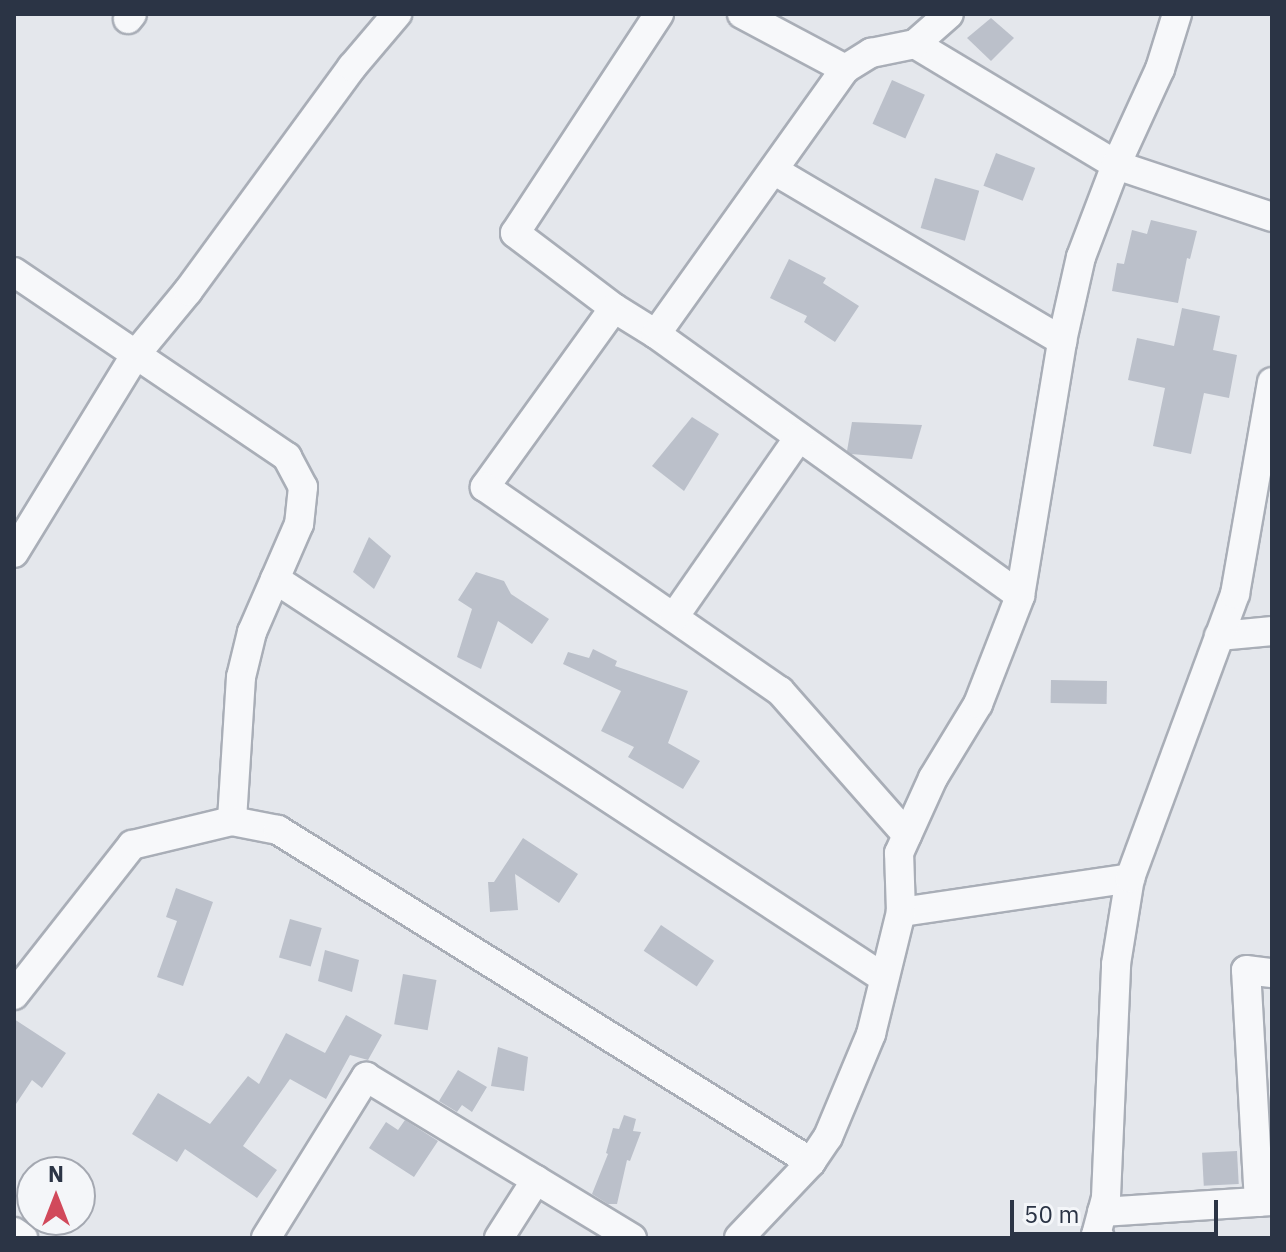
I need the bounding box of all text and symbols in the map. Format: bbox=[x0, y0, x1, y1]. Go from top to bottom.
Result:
north arrow bbox=[16, 1156, 96, 1236]
text: N bbox=[48, 1159, 64, 1188]
scale bar bbox=[1014, 1184, 1222, 1234]
text: 50 m bbox=[1024, 1198, 1079, 1230]

